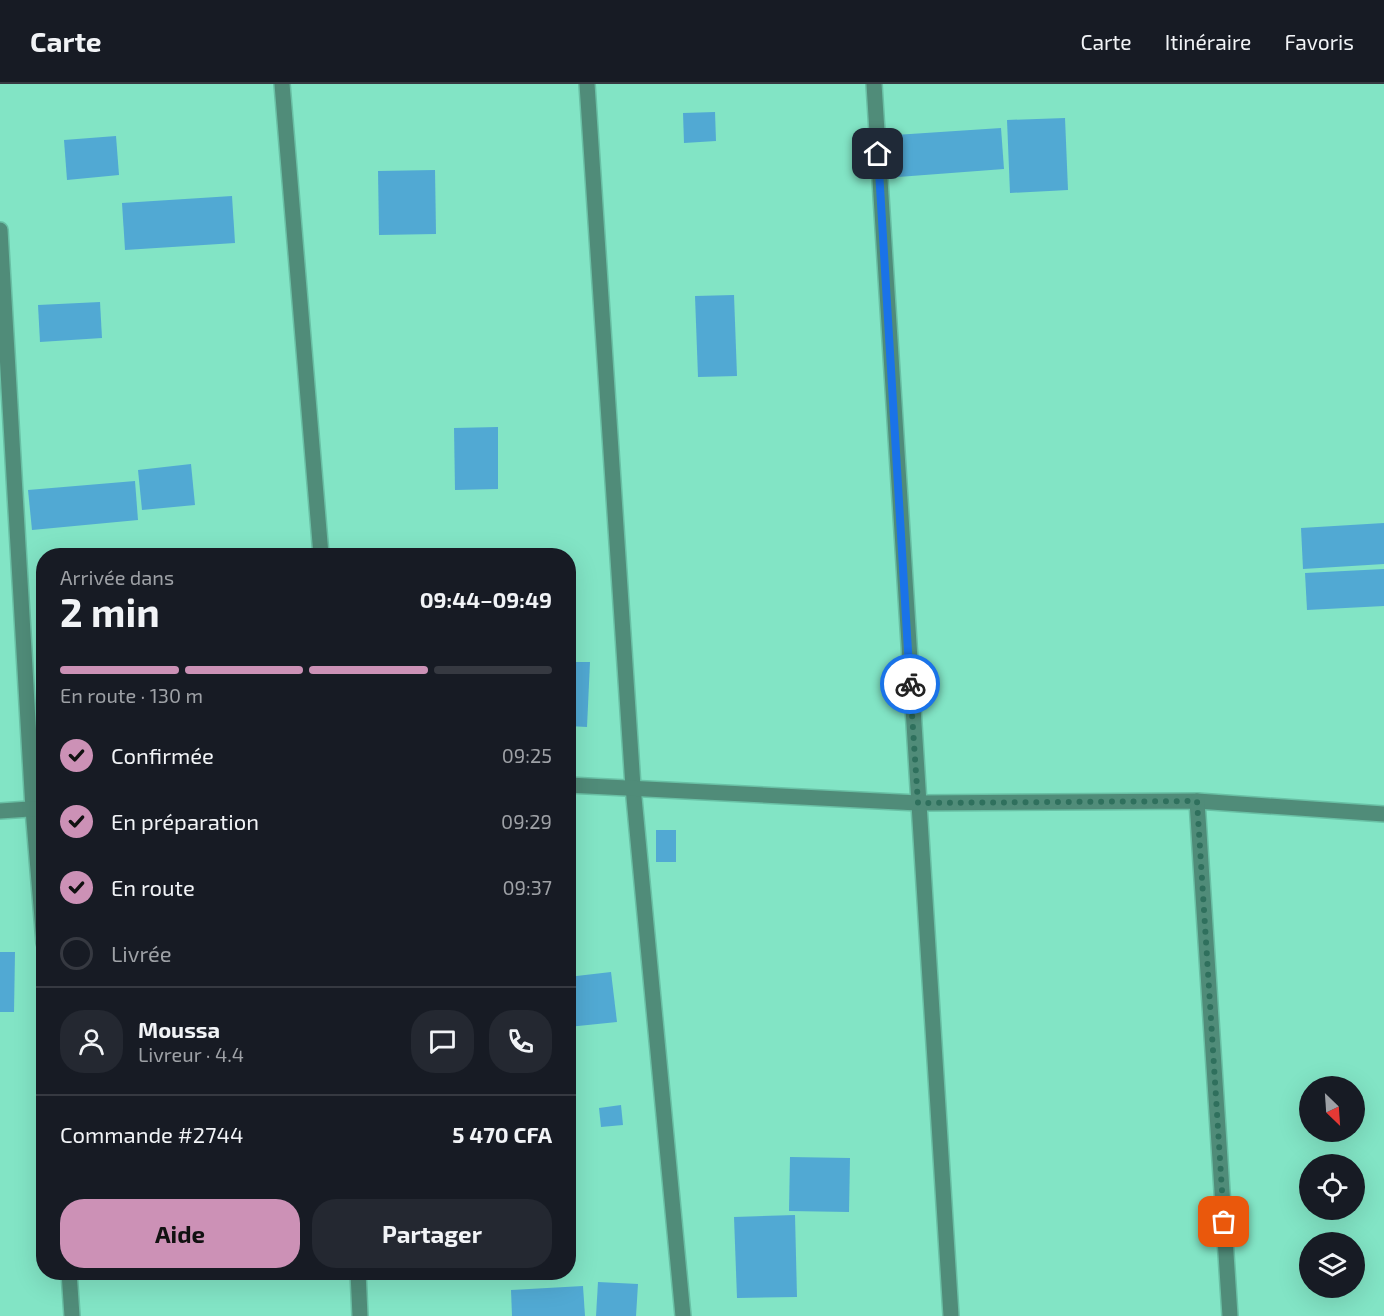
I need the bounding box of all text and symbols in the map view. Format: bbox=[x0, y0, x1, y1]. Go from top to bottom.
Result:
text: Carte bbox=[30, 24, 102, 58]
text: Carte bbox=[1080, 29, 1132, 54]
text: Itinéraire bbox=[1165, 29, 1251, 54]
text: Favoris bbox=[1284, 29, 1354, 54]
pin bbox=[852, 128, 903, 179]
icon: home bbox=[861, 137, 894, 170]
text: Arrivée dans bbox=[60, 565, 174, 589]
text: 09:44–09:49 bbox=[420, 586, 552, 612]
text: 2 min bbox=[60, 588, 160, 635]
courier bbox=[880, 654, 940, 714]
icon: bike bbox=[894, 668, 927, 701]
text: En route · 130 m bbox=[60, 683, 203, 707]
icon: check bbox=[60, 739, 93, 772]
text: Confirmée bbox=[111, 742, 214, 768]
text: 09:25 bbox=[502, 743, 552, 767]
icon: check bbox=[60, 805, 93, 838]
text: En préparation bbox=[111, 808, 259, 834]
text: 09:29 bbox=[501, 809, 552, 833]
icon: check bbox=[60, 871, 93, 904]
text: En route bbox=[111, 874, 195, 900]
text: 09:37 bbox=[502, 875, 552, 899]
text: Livrée bbox=[111, 940, 172, 966]
button: person bbox=[60, 1010, 123, 1073]
button: chat bbox=[411, 1010, 474, 1073]
button: phone bbox=[489, 1010, 552, 1073]
text: Moussa bbox=[138, 1016, 220, 1042]
text: Livreur · 4.4 bbox=[138, 1042, 244, 1066]
north arrow bbox=[1299, 1076, 1365, 1142]
map controls bbox=[1299, 1076, 1365, 1298]
text: Commande #2744 bbox=[60, 1121, 244, 1147]
text: 5 470 CFA bbox=[452, 1121, 552, 1147]
button: locate bbox=[1299, 1154, 1365, 1220]
pin bbox=[1198, 1196, 1249, 1247]
button: Aide bbox=[60, 1199, 300, 1268]
button: Partager bbox=[312, 1199, 552, 1268]
icon: bag bbox=[1207, 1205, 1240, 1238]
button: layers bbox=[1299, 1232, 1365, 1298]

